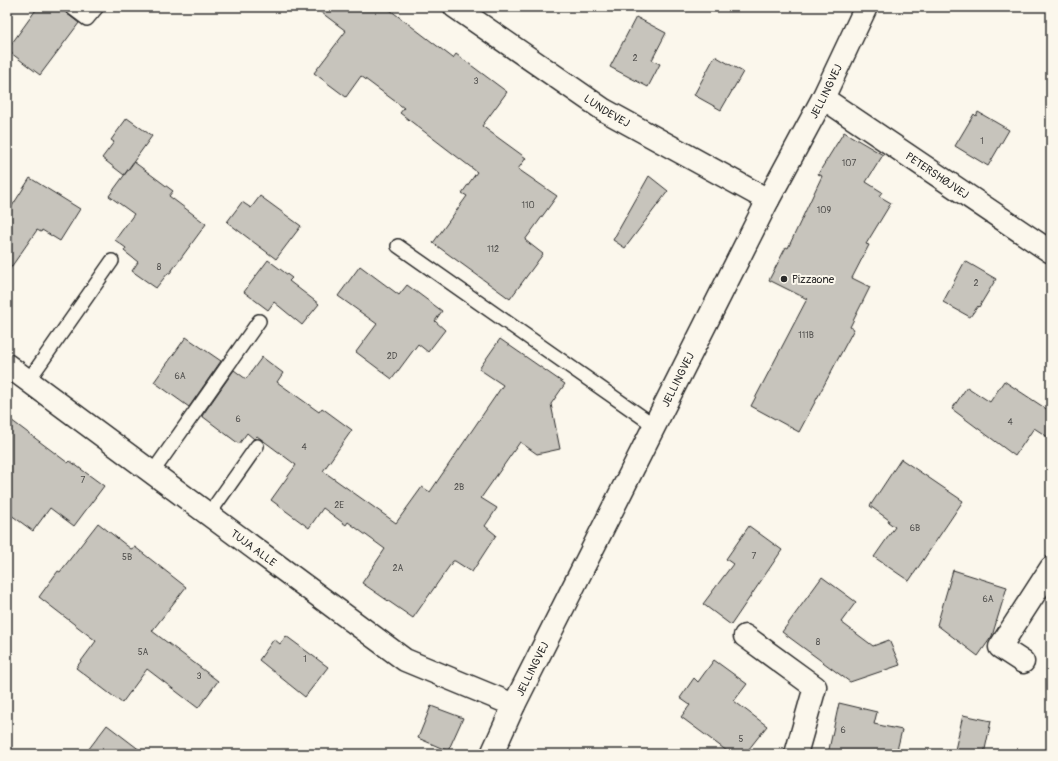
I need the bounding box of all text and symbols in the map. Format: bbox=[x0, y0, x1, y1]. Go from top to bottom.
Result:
house number: 2 bbox=[632, 53, 638, 64]
street label: JELLINGVEJ bbox=[807, 62, 845, 121]
house number: 3 bbox=[473, 76, 479, 87]
street label: LUNDEVEJ bbox=[582, 92, 632, 129]
house number: 1 bbox=[980, 136, 984, 147]
street label: PETERSHØJVEJ bbox=[903, 149, 971, 201]
house number: 107 bbox=[842, 158, 856, 169]
house number: 110 bbox=[521, 200, 535, 211]
house number: 109 bbox=[817, 205, 832, 216]
house number: 112 bbox=[487, 244, 499, 255]
house number: 8 bbox=[157, 262, 162, 273]
place label: Pizzaone bbox=[792, 273, 835, 286]
marker: Pizzaone bbox=[779, 274, 789, 284]
house number: 2 bbox=[973, 278, 979, 289]
house number: 111B bbox=[798, 330, 814, 341]
street label: JELLINGVEJ bbox=[659, 350, 697, 409]
house number: 2D bbox=[387, 351, 398, 362]
house number: 6A bbox=[174, 371, 186, 382]
house number: 6 bbox=[235, 414, 241, 425]
house number: 4 bbox=[1007, 417, 1013, 428]
house number: 4 bbox=[301, 442, 307, 453]
house number: 7 bbox=[81, 475, 86, 486]
house number: 2B bbox=[454, 482, 464, 493]
house number: 2E bbox=[334, 500, 344, 511]
house number: 6B bbox=[910, 523, 920, 534]
street label: TUJA ALLE bbox=[228, 527, 279, 569]
house number: 7 bbox=[752, 551, 757, 562]
house number: 5B bbox=[122, 552, 132, 563]
house number: 2A bbox=[393, 563, 404, 574]
house number: 6A bbox=[982, 594, 994, 605]
house number: 8 bbox=[816, 637, 821, 648]
street label: JELLINGVEJ bbox=[513, 640, 551, 698]
house number: 5A bbox=[138, 647, 149, 658]
house number: 1 bbox=[303, 654, 307, 665]
house number: 3 bbox=[196, 671, 202, 682]
house number: 6 bbox=[840, 725, 846, 736]
house number: 5 bbox=[739, 734, 744, 745]

